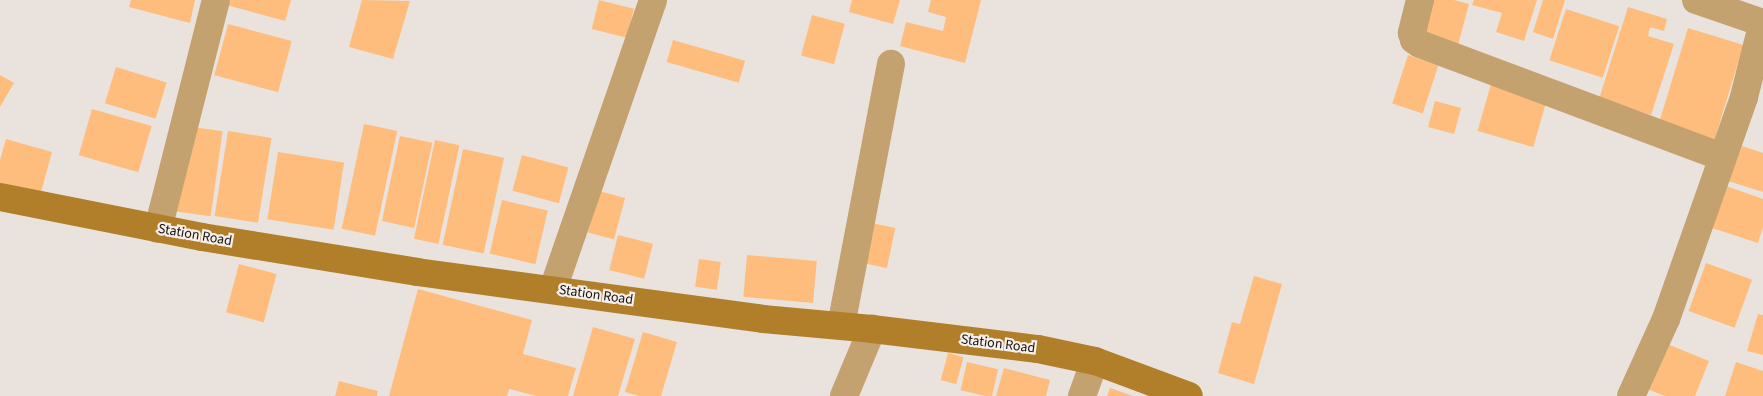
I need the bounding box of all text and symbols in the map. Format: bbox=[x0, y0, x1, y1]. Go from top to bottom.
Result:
street label: Station Road bbox=[157, 220, 233, 250]
street label: Station Road bbox=[558, 281, 634, 309]
street label: Station Road bbox=[960, 331, 1036, 357]

